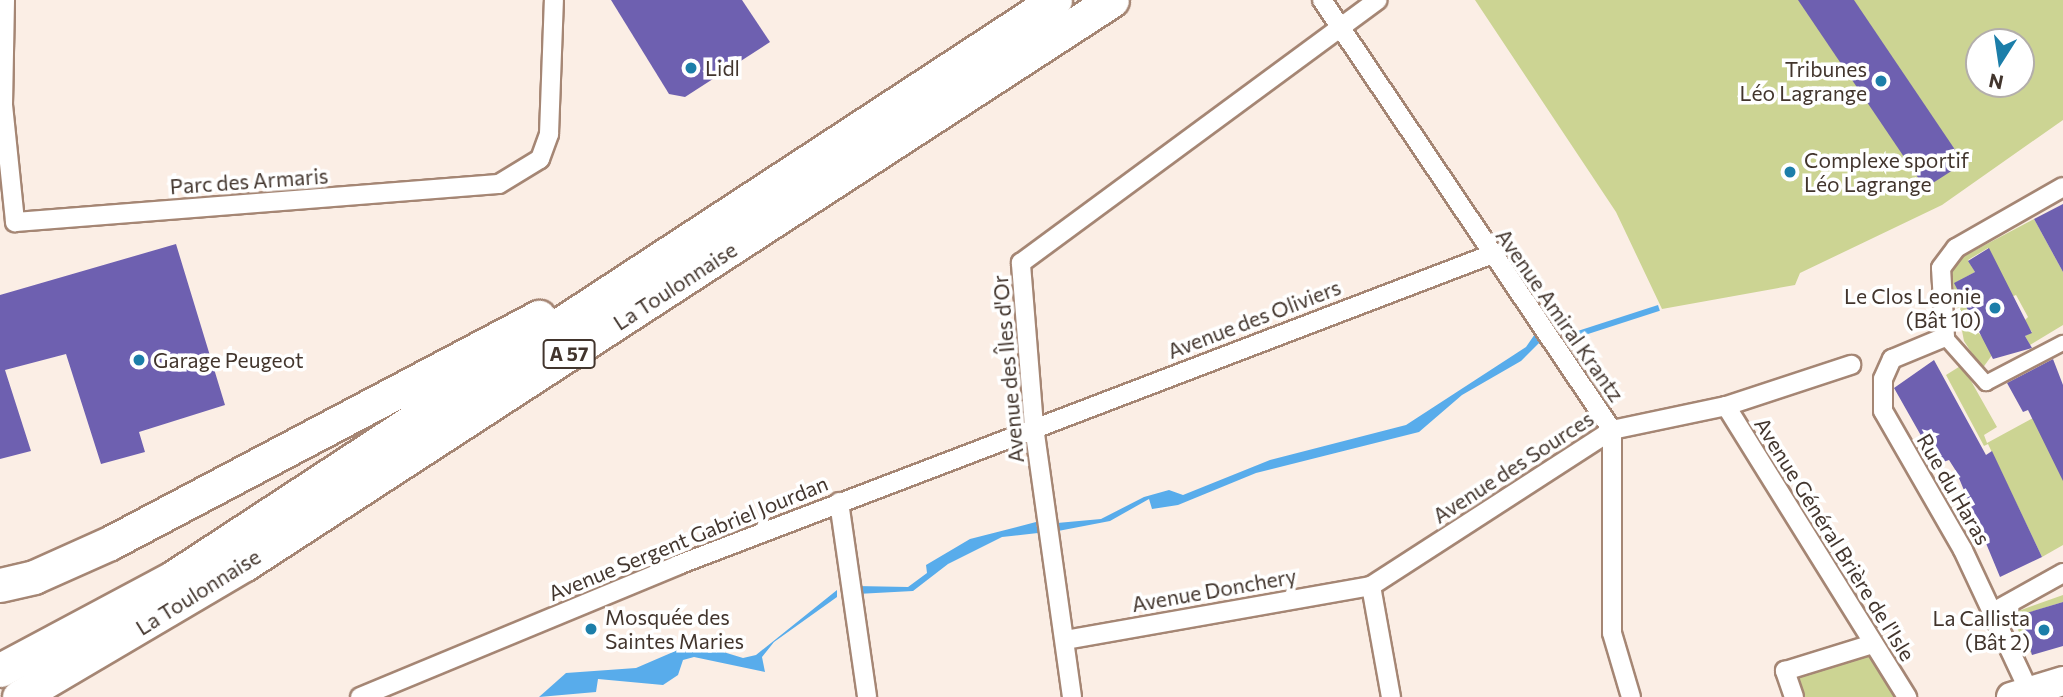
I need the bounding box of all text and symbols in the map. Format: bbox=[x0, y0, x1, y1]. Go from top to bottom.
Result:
north arrow bbox=[1965, 28, 2035, 98]
place label: Lidl bbox=[705, 55, 740, 81]
place label: Tribunes Léo Lagrange bbox=[1739, 56, 1867, 106]
marker: Lidl bbox=[683, 60, 699, 76]
text: N bbox=[1987, 69, 2005, 95]
marker: Tribunes Léo Lagrange bbox=[1873, 73, 1889, 89]
place label: Complexe sportif Léo Lagrange bbox=[1804, 147, 1969, 197]
street label: Parc des Armaris bbox=[169, 163, 329, 199]
marker: Complexe sportif Léo Lagrange bbox=[1782, 164, 1798, 180]
street label: Avenue Amiral Krantz bbox=[1491, 224, 1629, 406]
street label: La Toulonnaise bbox=[609, 237, 741, 335]
street label: Avenue des Îles d'Or bbox=[987, 274, 1029, 464]
street label: Avenue des Oliviers bbox=[1164, 274, 1344, 364]
place label: Le Clos Leonie (Bât 10) bbox=[1844, 283, 1981, 333]
marker: Le Clos Leonie (Bât 10) bbox=[1987, 300, 2003, 316]
road number: A 57 bbox=[541, 338, 597, 370]
place label: Garage Peugeot bbox=[153, 347, 304, 373]
marker: Garage Peugeot bbox=[131, 352, 147, 368]
street label: Avenue des Sources bbox=[1428, 406, 1598, 528]
street label: Avenue Général Brière de l'Isle bbox=[1750, 413, 1920, 665]
street label: Rue du Haras bbox=[1912, 429, 1996, 549]
street label: Avenue Sergent Gabriel Jourdan bbox=[545, 470, 831, 606]
street label: La Toulonnaise bbox=[131, 544, 265, 640]
street label: Avenue Donchery bbox=[1130, 563, 1298, 617]
place label: Mosquée des Saintes Maries bbox=[605, 604, 744, 654]
place label: La Callista (Bât 2) bbox=[1932, 605, 2030, 655]
marker: Mosquée des Saintes Maries bbox=[583, 621, 599, 637]
marker: La Callista (Bât 2) bbox=[2036, 622, 2052, 638]

